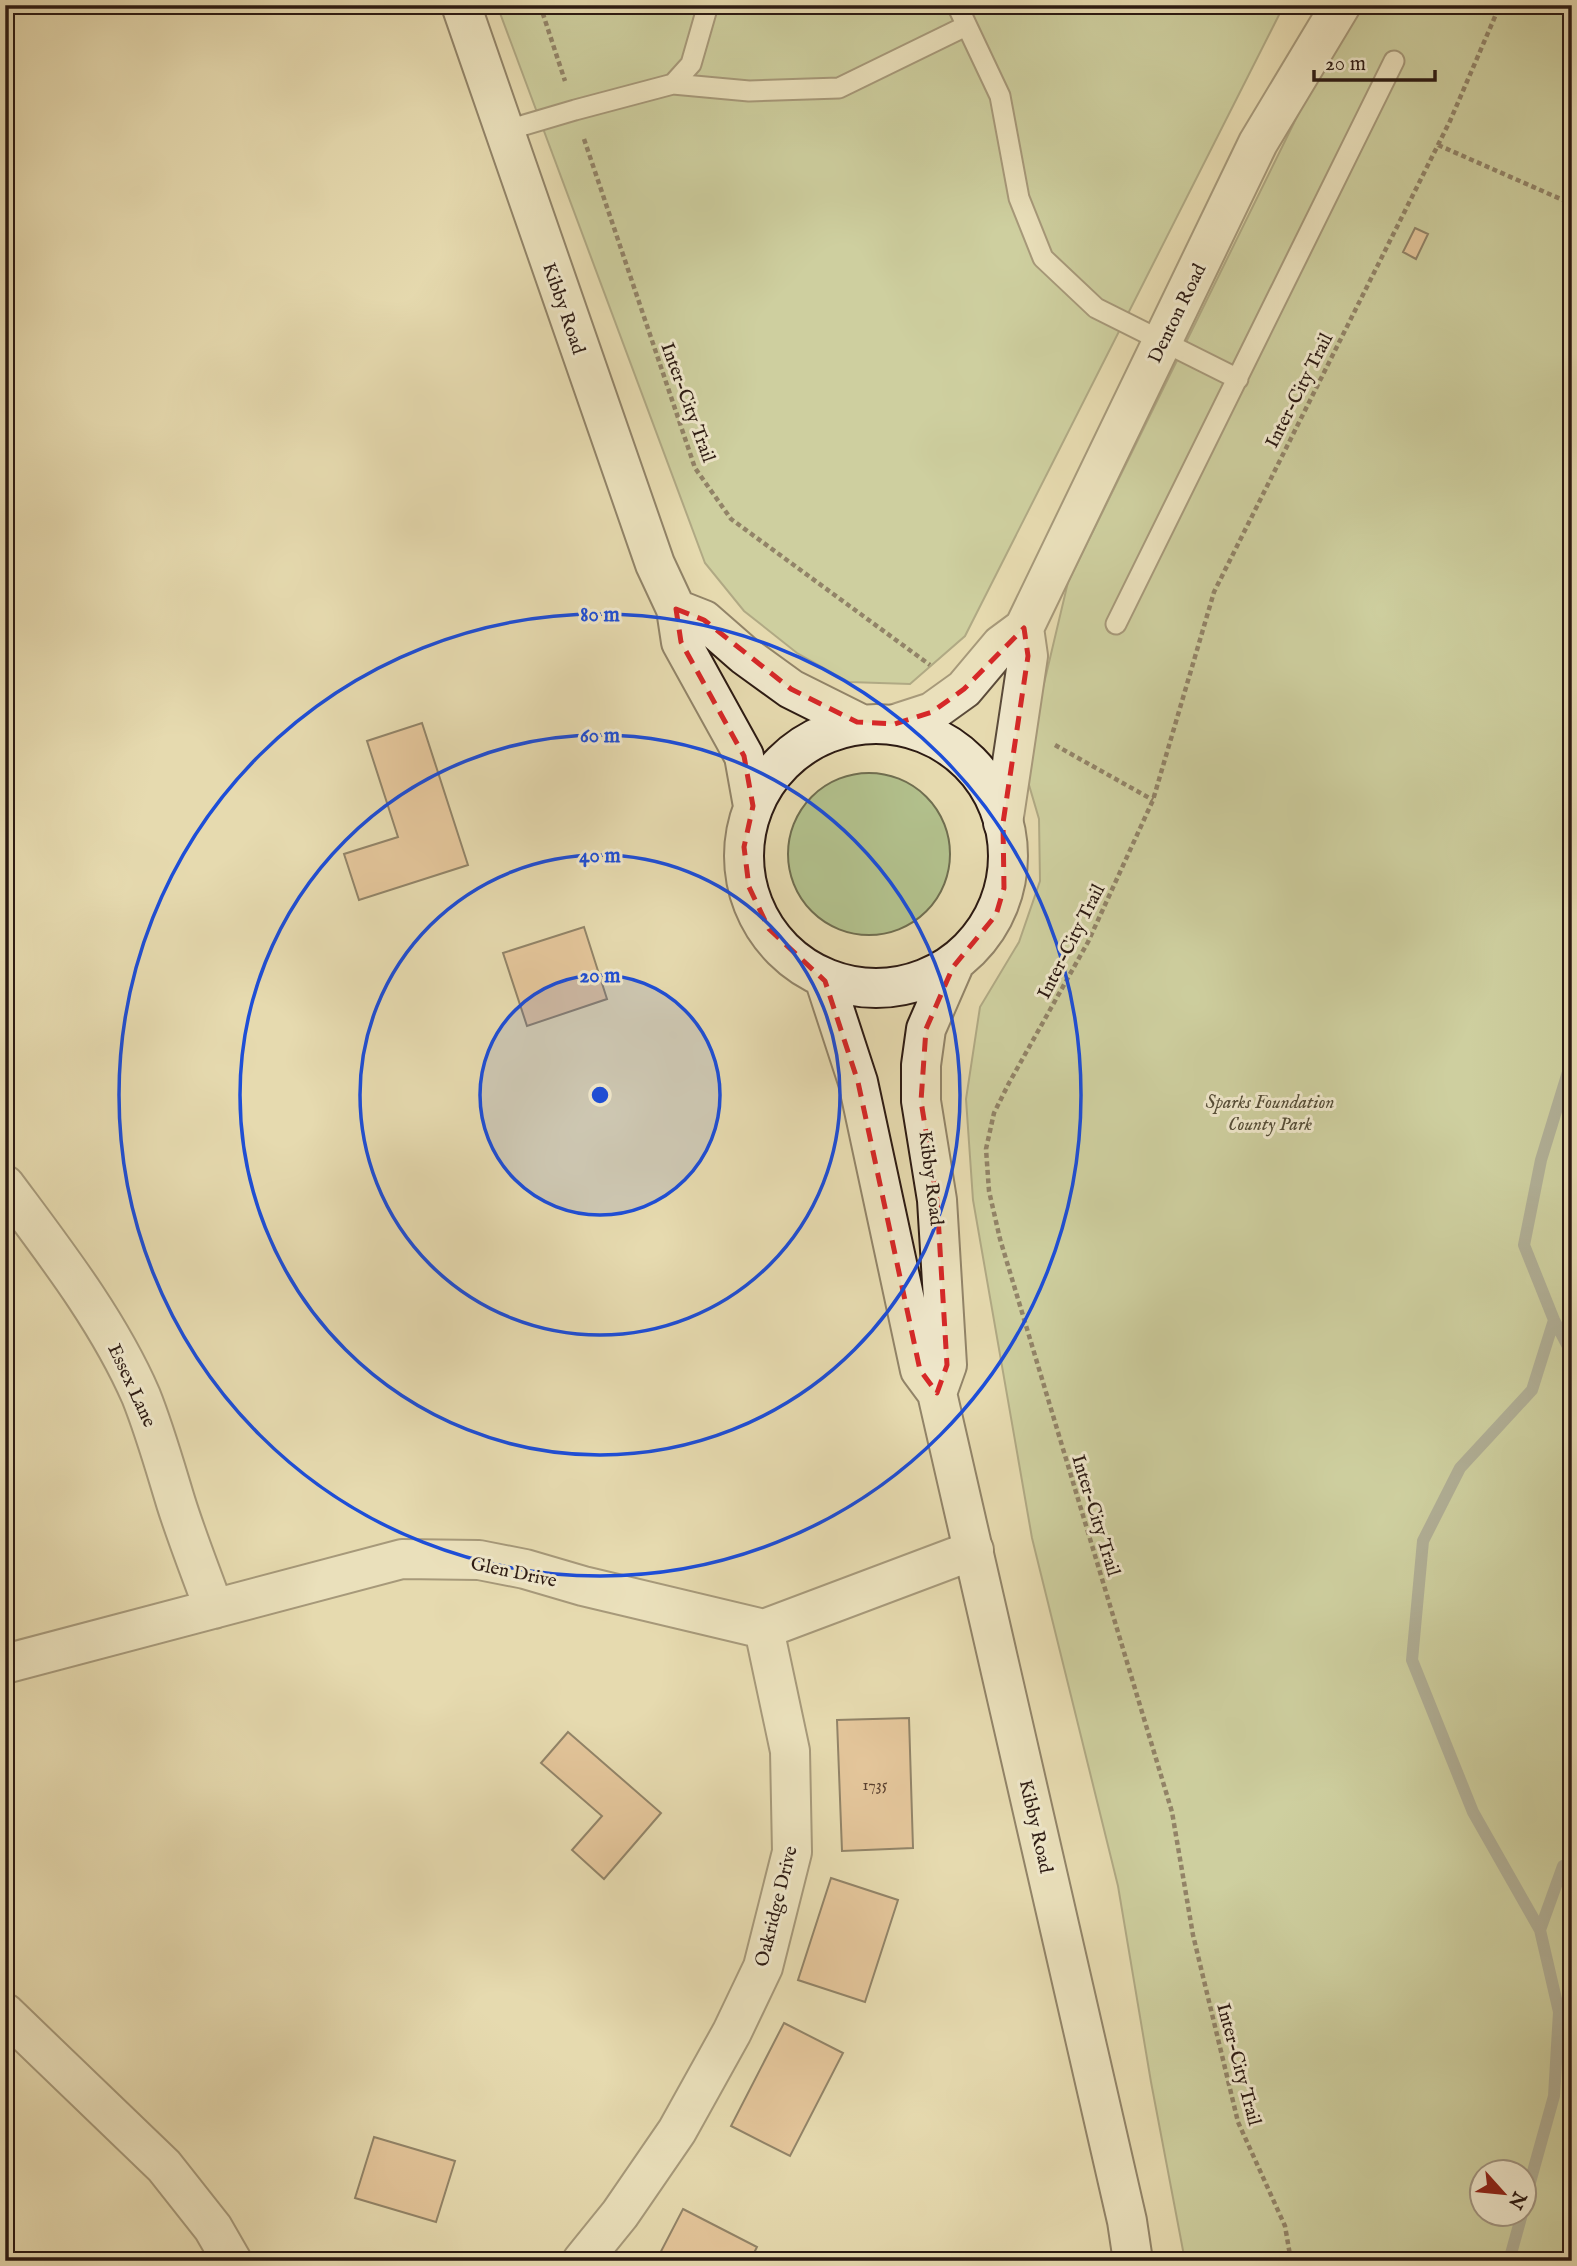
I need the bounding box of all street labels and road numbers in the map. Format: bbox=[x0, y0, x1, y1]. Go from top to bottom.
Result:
street label: Denton Road bbox=[1143, 259, 1213, 368]
street label: Kibby Road bbox=[536, 260, 590, 358]
street label: Inter-City Trail bbox=[1261, 329, 1339, 452]
street label: Inter-City Trail bbox=[654, 340, 720, 467]
street label: Inter-City Trail bbox=[1033, 880, 1111, 1003]
street label: Kibby Road bbox=[912, 1129, 948, 1228]
street label: Essex Lane bbox=[101, 1340, 161, 1432]
street label: Inter-City Trail bbox=[1065, 1452, 1125, 1580]
street label: Glen Drive bbox=[468, 1552, 559, 1594]
street label: Kibby Road bbox=[1013, 1777, 1058, 1876]
street label: Oakridge Drive bbox=[750, 1843, 804, 1969]
street label: Inter-City Trail bbox=[1210, 2001, 1266, 2129]

